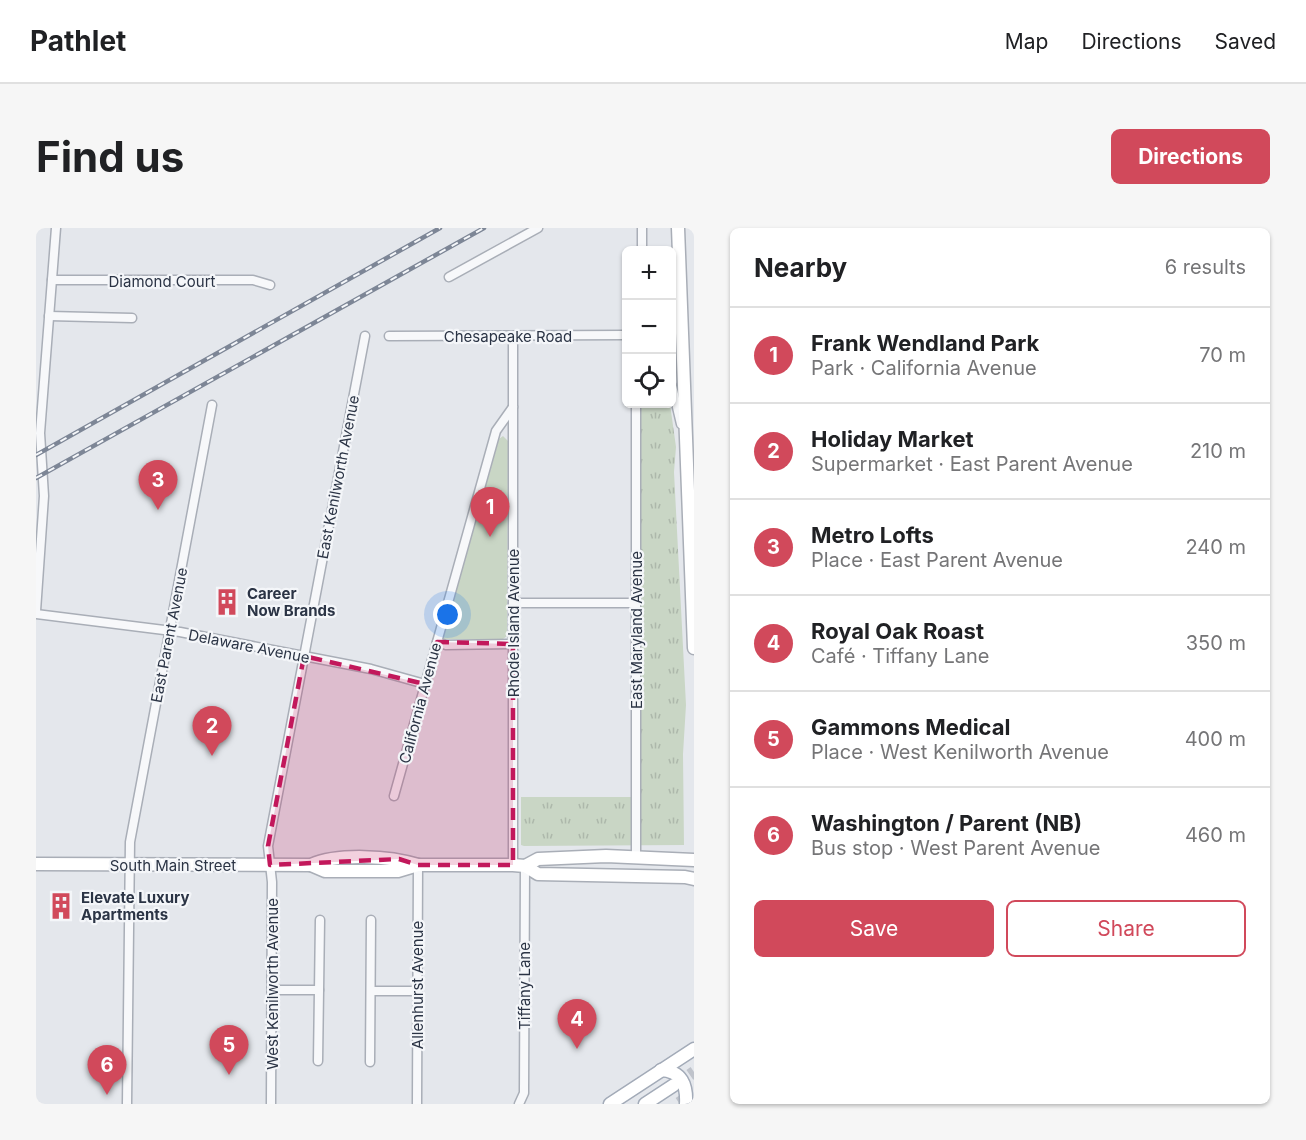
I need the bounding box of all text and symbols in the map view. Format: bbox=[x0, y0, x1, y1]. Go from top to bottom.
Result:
text: Pathlet bbox=[30, 24, 126, 58]
text: Map bbox=[1005, 29, 1048, 54]
text: Directions bbox=[1081, 29, 1182, 54]
text: Saved bbox=[1215, 29, 1276, 54]
button: Directions bbox=[1111, 129, 1270, 184]
text: Find us bbox=[36, 131, 184, 182]
map controls bbox=[622, 246, 676, 408]
button: + bbox=[622, 246, 676, 300]
text: Nearby bbox=[754, 252, 847, 283]
text: 6 results bbox=[1165, 255, 1246, 279]
street label: Diamond Court bbox=[109, 272, 216, 291]
button: − bbox=[622, 300, 676, 354]
street label: Chesapeake Road bbox=[444, 327, 572, 346]
text: Frank Wendland Park bbox=[811, 330, 1039, 356]
text: 1 bbox=[769, 343, 778, 367]
text: 70 m bbox=[1199, 343, 1246, 367]
button: locate bbox=[622, 354, 676, 408]
text: Park · California Avenue bbox=[811, 356, 1037, 380]
street label: East Kenilworth Avenue bbox=[313, 394, 363, 560]
text: Holiday Market bbox=[811, 426, 974, 452]
text: 2 bbox=[767, 439, 780, 463]
text: 210 m bbox=[1190, 439, 1246, 463]
text: Supermarket · East Parent Avenue bbox=[811, 452, 1133, 476]
pin: 3 bbox=[138, 460, 178, 510]
pin: 1 bbox=[470, 488, 510, 537]
text: Metro Lofts bbox=[811, 522, 934, 548]
text: 3 bbox=[767, 535, 780, 559]
text: 240 m bbox=[1185, 535, 1246, 559]
text: Place · East Parent Avenue bbox=[811, 548, 1063, 572]
street label: Rhode Island Avenue bbox=[504, 549, 523, 697]
street label: East Maryland Avenue bbox=[627, 551, 646, 709]
street label: East Parent Avenue bbox=[147, 566, 191, 704]
place label: Career Now Brands bbox=[247, 584, 335, 620]
building icon: Career Now Brands bbox=[212, 587, 242, 617]
your location bbox=[433, 600, 462, 629]
text: Royal Oak Roast bbox=[811, 618, 984, 644]
street label: Delaware Avenue bbox=[187, 625, 311, 667]
text: 4 bbox=[767, 631, 780, 655]
text: 350 m bbox=[1186, 631, 1246, 655]
street label: California Avenue bbox=[395, 640, 445, 766]
text: Café · Tiffany Lane bbox=[811, 644, 989, 668]
pin: 2 bbox=[192, 706, 231, 756]
text: Gammons Medical bbox=[811, 714, 1010, 740]
text: 5 bbox=[767, 727, 780, 751]
text: 400 m bbox=[1185, 727, 1246, 751]
text: Place · West Kenilworth Avenue bbox=[811, 740, 1109, 764]
text: Washington / Parent (NB) bbox=[811, 810, 1082, 836]
text: 6 bbox=[767, 823, 780, 847]
text: 460 m bbox=[1185, 823, 1246, 847]
text: Bus stop · West Parent Avenue bbox=[811, 836, 1100, 860]
street label: South Main Street bbox=[110, 856, 236, 875]
place label: Elevate Luxury Apartments bbox=[81, 888, 189, 924]
building icon: Elevate Luxury Apartments bbox=[46, 891, 76, 921]
street label: West Kenilworth Avenue bbox=[263, 898, 282, 1070]
button: Save bbox=[754, 900, 994, 957]
button: Share bbox=[1006, 900, 1246, 957]
street label: Allenhurst Avenue bbox=[408, 921, 427, 1049]
street label: Tiffany Lane bbox=[515, 942, 534, 1030]
pin: 4 bbox=[558, 1000, 596, 1049]
pin: 5 bbox=[210, 1026, 248, 1075]
pin: 6 bbox=[88, 1046, 126, 1095]

